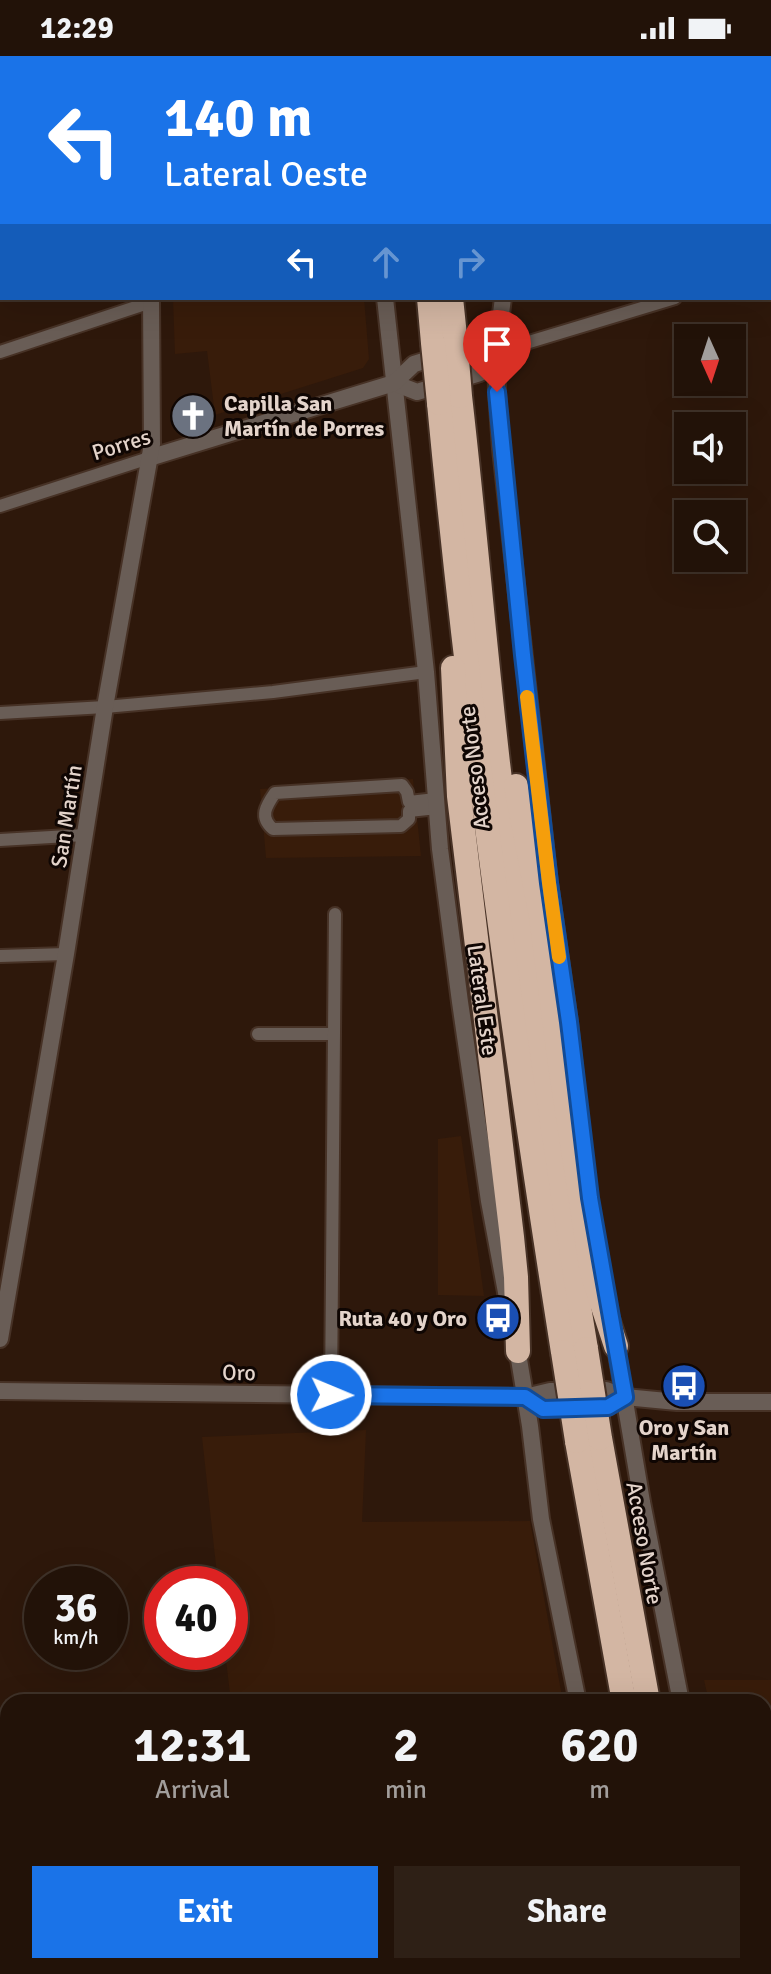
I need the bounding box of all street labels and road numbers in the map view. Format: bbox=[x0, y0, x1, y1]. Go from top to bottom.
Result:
street label: Porres bbox=[89, 423, 154, 466]
street label: Acceso Norte bbox=[454, 705, 495, 831]
street label: San Martín bbox=[45, 763, 88, 869]
street label: Lateral Este bbox=[461, 943, 504, 1057]
street label: Oro bbox=[222, 1359, 256, 1386]
street label: Acceso Norte bbox=[620, 1480, 669, 1607]

